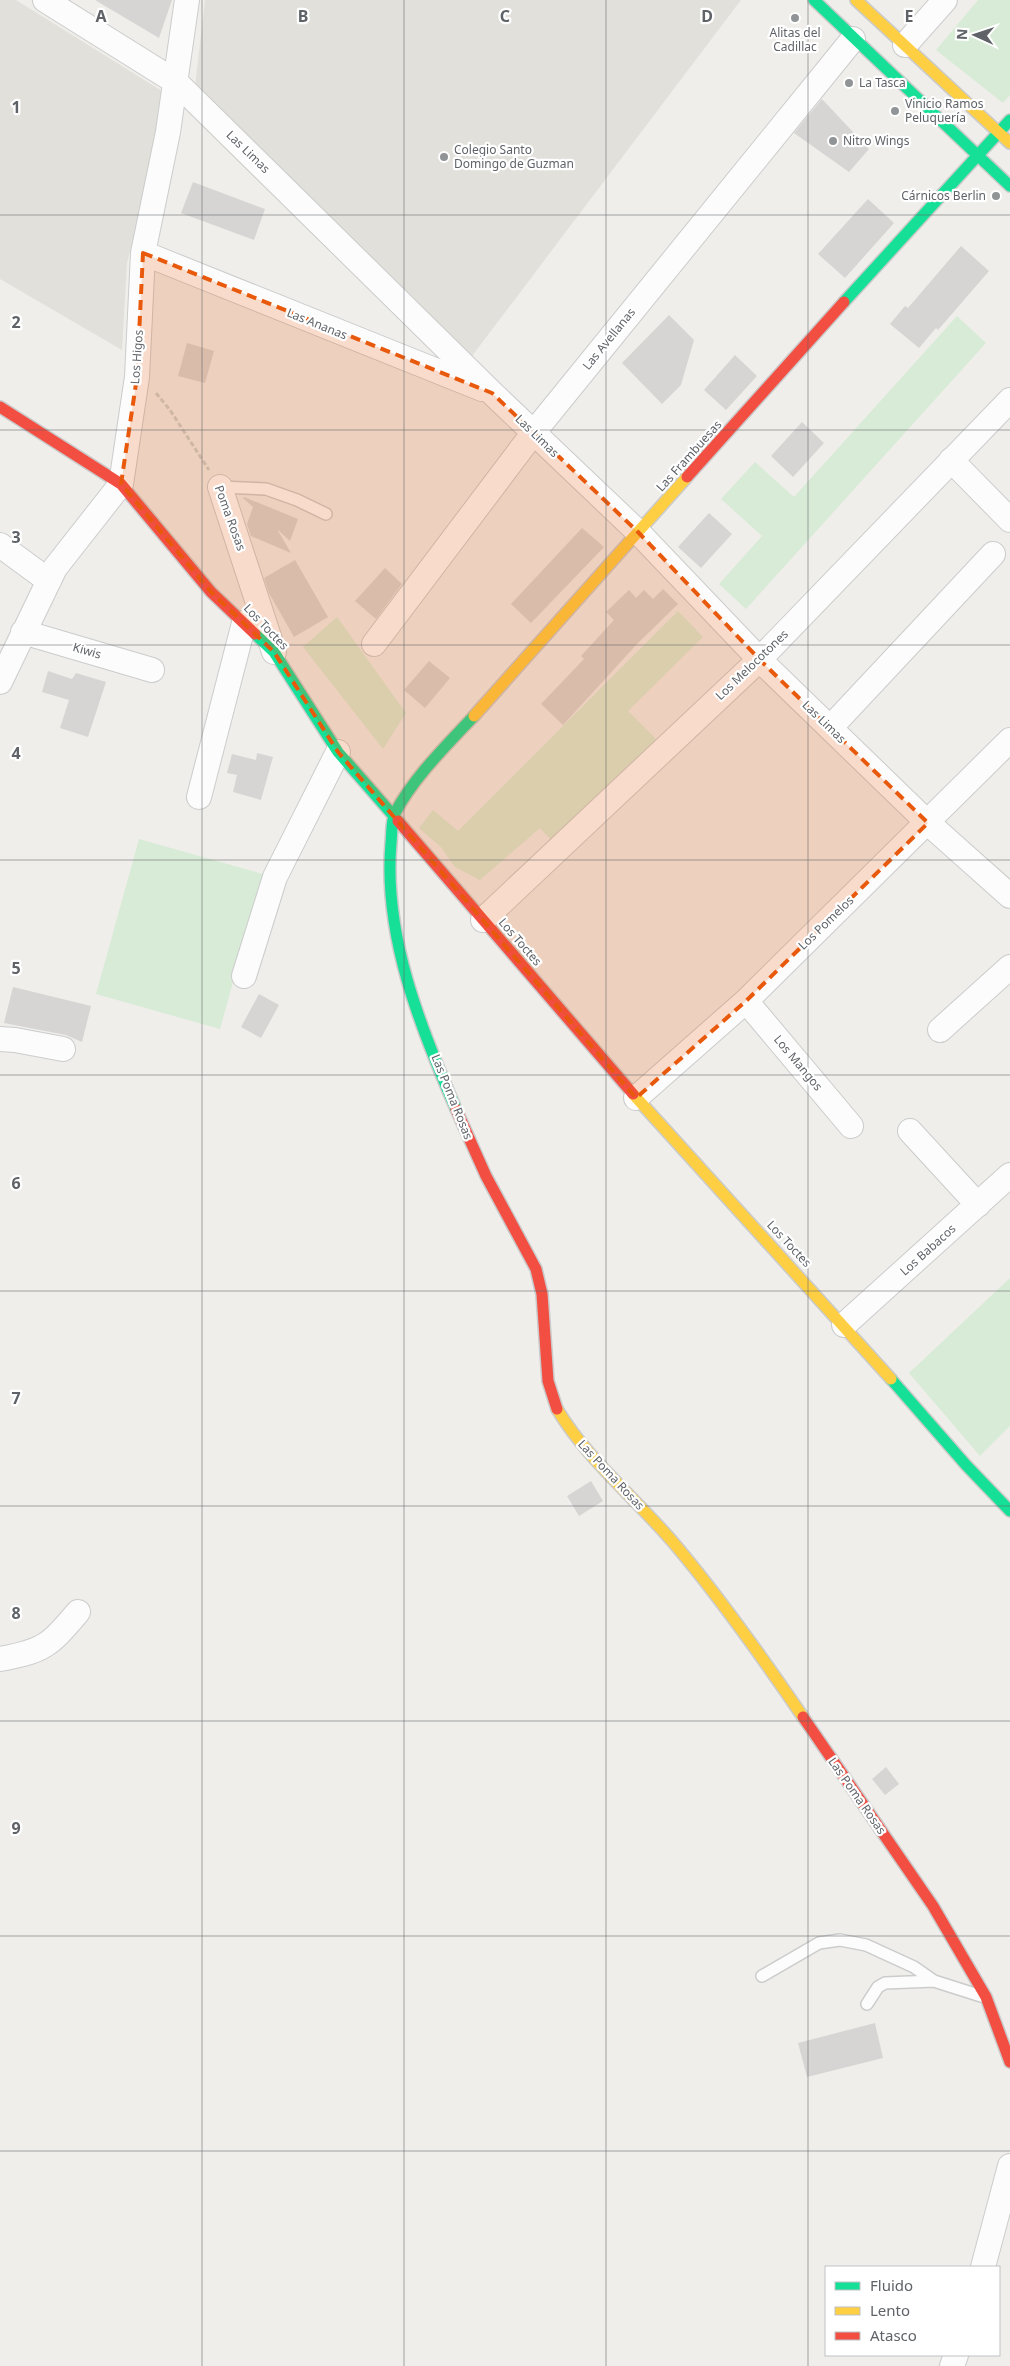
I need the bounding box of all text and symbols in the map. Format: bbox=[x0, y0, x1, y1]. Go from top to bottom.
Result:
text: A bbox=[95, 5, 107, 27]
text: B bbox=[298, 5, 308, 27]
text: C bbox=[500, 5, 510, 27]
text: D bbox=[701, 5, 713, 27]
text: E bbox=[905, 5, 914, 27]
north arrow bbox=[950, 10, 1000, 60]
marker: Alitas del Cadillac bbox=[789, 12, 801, 24]
place label: Alitas del Cadillac bbox=[769, 24, 821, 55]
text: N bbox=[952, 28, 971, 40]
place label: La Tasca bbox=[859, 74, 906, 91]
marker: La Tasca bbox=[843, 77, 855, 89]
place label: Vinicio Ramos Peluquería bbox=[905, 95, 984, 126]
text: 1 bbox=[11, 96, 21, 118]
marker: Vinicio Ramos Peluquería bbox=[889, 105, 901, 117]
street label: Las Limas bbox=[223, 126, 274, 177]
place label: Nitro Wings bbox=[843, 132, 910, 149]
marker: Nitro Wings bbox=[827, 135, 839, 147]
place label: Colegio Santo Domingo de Guzman bbox=[454, 141, 574, 172]
marker: Colegio Santo Domingo de Guzman bbox=[438, 151, 450, 163]
place label: Cárnicos Berlin bbox=[901, 187, 986, 204]
marker: Cárnicos Berlin bbox=[990, 190, 1002, 202]
street label: Las Ananas bbox=[285, 304, 350, 343]
street label: Las Avellanas bbox=[578, 304, 639, 373]
text: 2 bbox=[11, 311, 21, 333]
street label: Los Higos bbox=[126, 329, 147, 385]
street label: Las Limas bbox=[512, 410, 563, 461]
street label: Las Frambuesas bbox=[652, 416, 725, 495]
street label: Poma Rosas bbox=[211, 483, 250, 553]
text: 3 bbox=[11, 526, 21, 548]
street label: Los Toctes bbox=[240, 600, 293, 654]
street label: Los Melocotones bbox=[712, 625, 792, 704]
street label: Kiwis bbox=[71, 638, 104, 663]
street label: Las Limas bbox=[799, 696, 850, 747]
text: 4 bbox=[11, 742, 21, 764]
street label: Los Pomelos bbox=[794, 892, 857, 953]
street label: Los Toctes bbox=[495, 914, 546, 969]
text: 5 bbox=[11, 957, 21, 979]
street label: Los Mangos bbox=[770, 1031, 827, 1094]
street label: Las Poma Rosas bbox=[428, 1052, 477, 1142]
text: 6 bbox=[11, 1172, 21, 1194]
street label: Los Toctes bbox=[763, 1217, 816, 1271]
street label: Los Babacos bbox=[896, 1220, 959, 1279]
text: 7 bbox=[11, 1387, 21, 1409]
street label: Las Poma Rosas bbox=[574, 1436, 649, 1514]
text: 8 bbox=[11, 1602, 21, 1624]
street label: Las Poma Rosas bbox=[825, 1754, 890, 1838]
text: 9 bbox=[11, 1817, 21, 1839]
legend bbox=[825, 2266, 1000, 2356]
text: Fluido bbox=[870, 2275, 913, 2295]
text: Lento bbox=[870, 2300, 910, 2320]
text: Atasco bbox=[870, 2325, 917, 2345]

